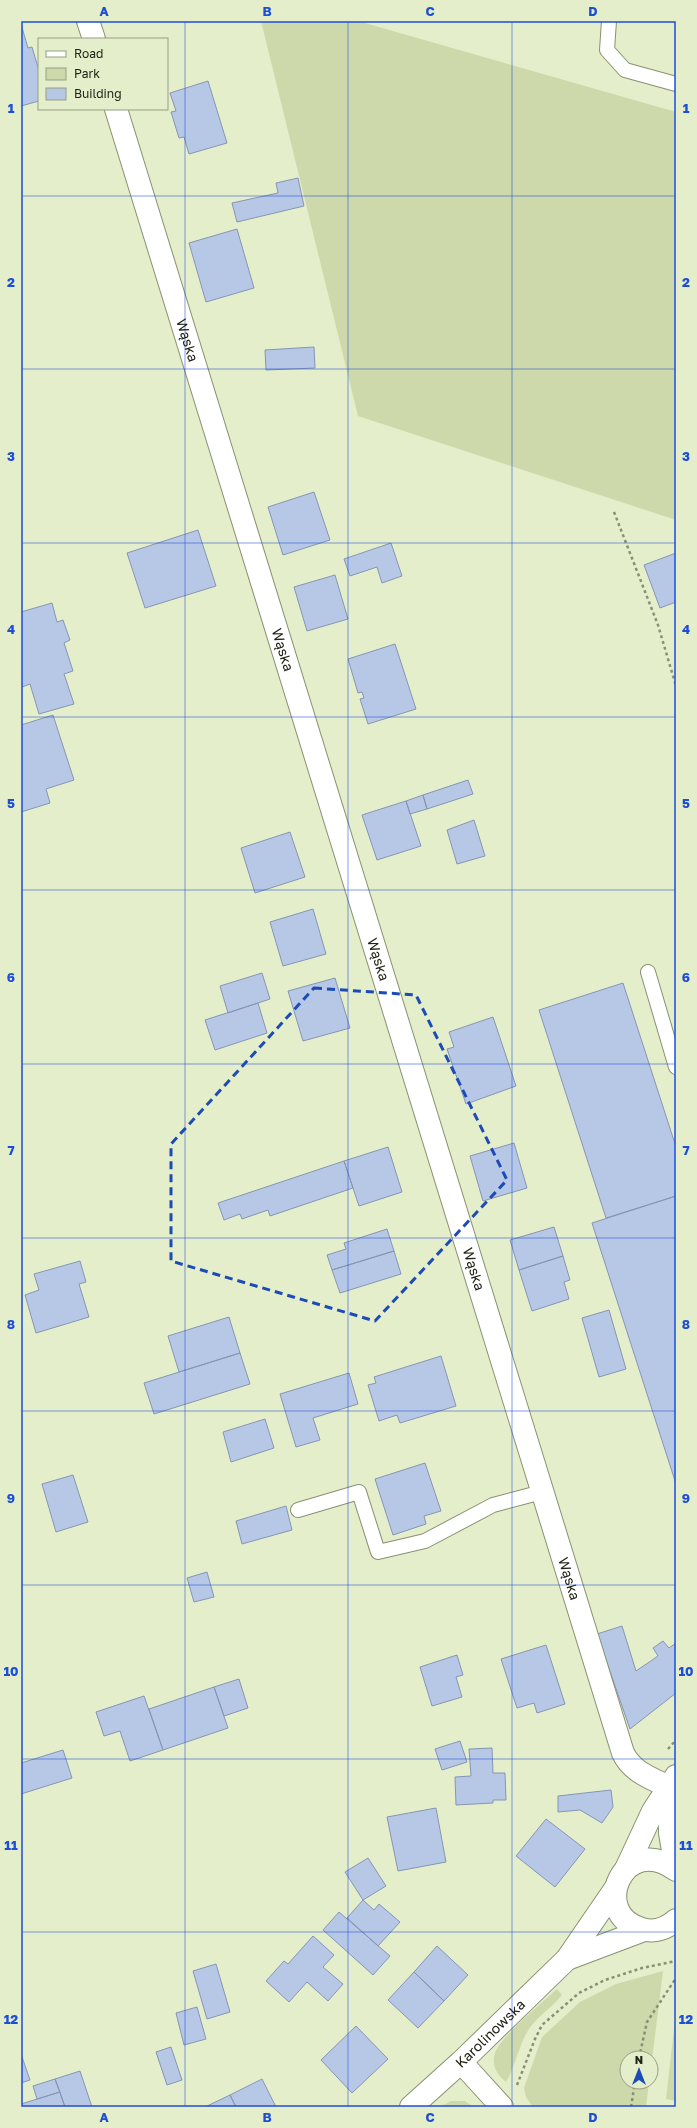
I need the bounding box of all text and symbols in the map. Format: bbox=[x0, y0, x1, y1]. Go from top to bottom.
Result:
text: A bbox=[99, 3, 109, 19]
text: B bbox=[262, 3, 272, 19]
text: C bbox=[425, 3, 435, 19]
text: D bbox=[588, 3, 598, 19]
legend bbox=[38, 38, 168, 110]
text: Road bbox=[74, 46, 103, 61]
text: Park bbox=[74, 66, 100, 81]
text: Building bbox=[74, 86, 122, 101]
text: 1 bbox=[8, 100, 15, 116]
text: 1 bbox=[683, 100, 690, 116]
text: 2 bbox=[7, 274, 15, 290]
text: 2 bbox=[682, 274, 690, 290]
street label: Wąska bbox=[173, 317, 202, 364]
text: 3 bbox=[7, 448, 15, 464]
text: 3 bbox=[682, 448, 690, 464]
text: 4 bbox=[7, 621, 15, 637]
text: 4 bbox=[682, 621, 690, 637]
street label: Wąska bbox=[269, 626, 298, 673]
text: 5 bbox=[7, 795, 15, 811]
text: 5 bbox=[682, 795, 690, 811]
street label: Wąska bbox=[364, 936, 393, 983]
text: 6 bbox=[7, 969, 15, 985]
text: 6 bbox=[682, 969, 690, 985]
text: 7 bbox=[7, 1142, 15, 1158]
text: 7 bbox=[682, 1142, 690, 1158]
street label: Wąska bbox=[460, 1245, 489, 1292]
text: 8 bbox=[7, 1316, 15, 1332]
text: 8 bbox=[682, 1316, 690, 1332]
text: 9 bbox=[7, 1490, 15, 1506]
text: 9 bbox=[682, 1490, 690, 1506]
street label: Wąska bbox=[555, 1555, 584, 1602]
text: 10 bbox=[3, 1663, 19, 1679]
text: 10 bbox=[678, 1663, 694, 1679]
text: 11 bbox=[4, 1837, 18, 1853]
text: 11 bbox=[679, 1837, 693, 1853]
street label: Karolinowska bbox=[451, 1996, 528, 2071]
text: 12 bbox=[4, 2011, 18, 2027]
text: 12 bbox=[679, 2011, 693, 2027]
north arrow bbox=[619, 2050, 659, 2090]
text: N bbox=[635, 2053, 643, 2066]
text: A bbox=[99, 2109, 109, 2125]
text: B bbox=[262, 2109, 272, 2125]
text: C bbox=[425, 2109, 435, 2125]
text: D bbox=[588, 2109, 598, 2125]

